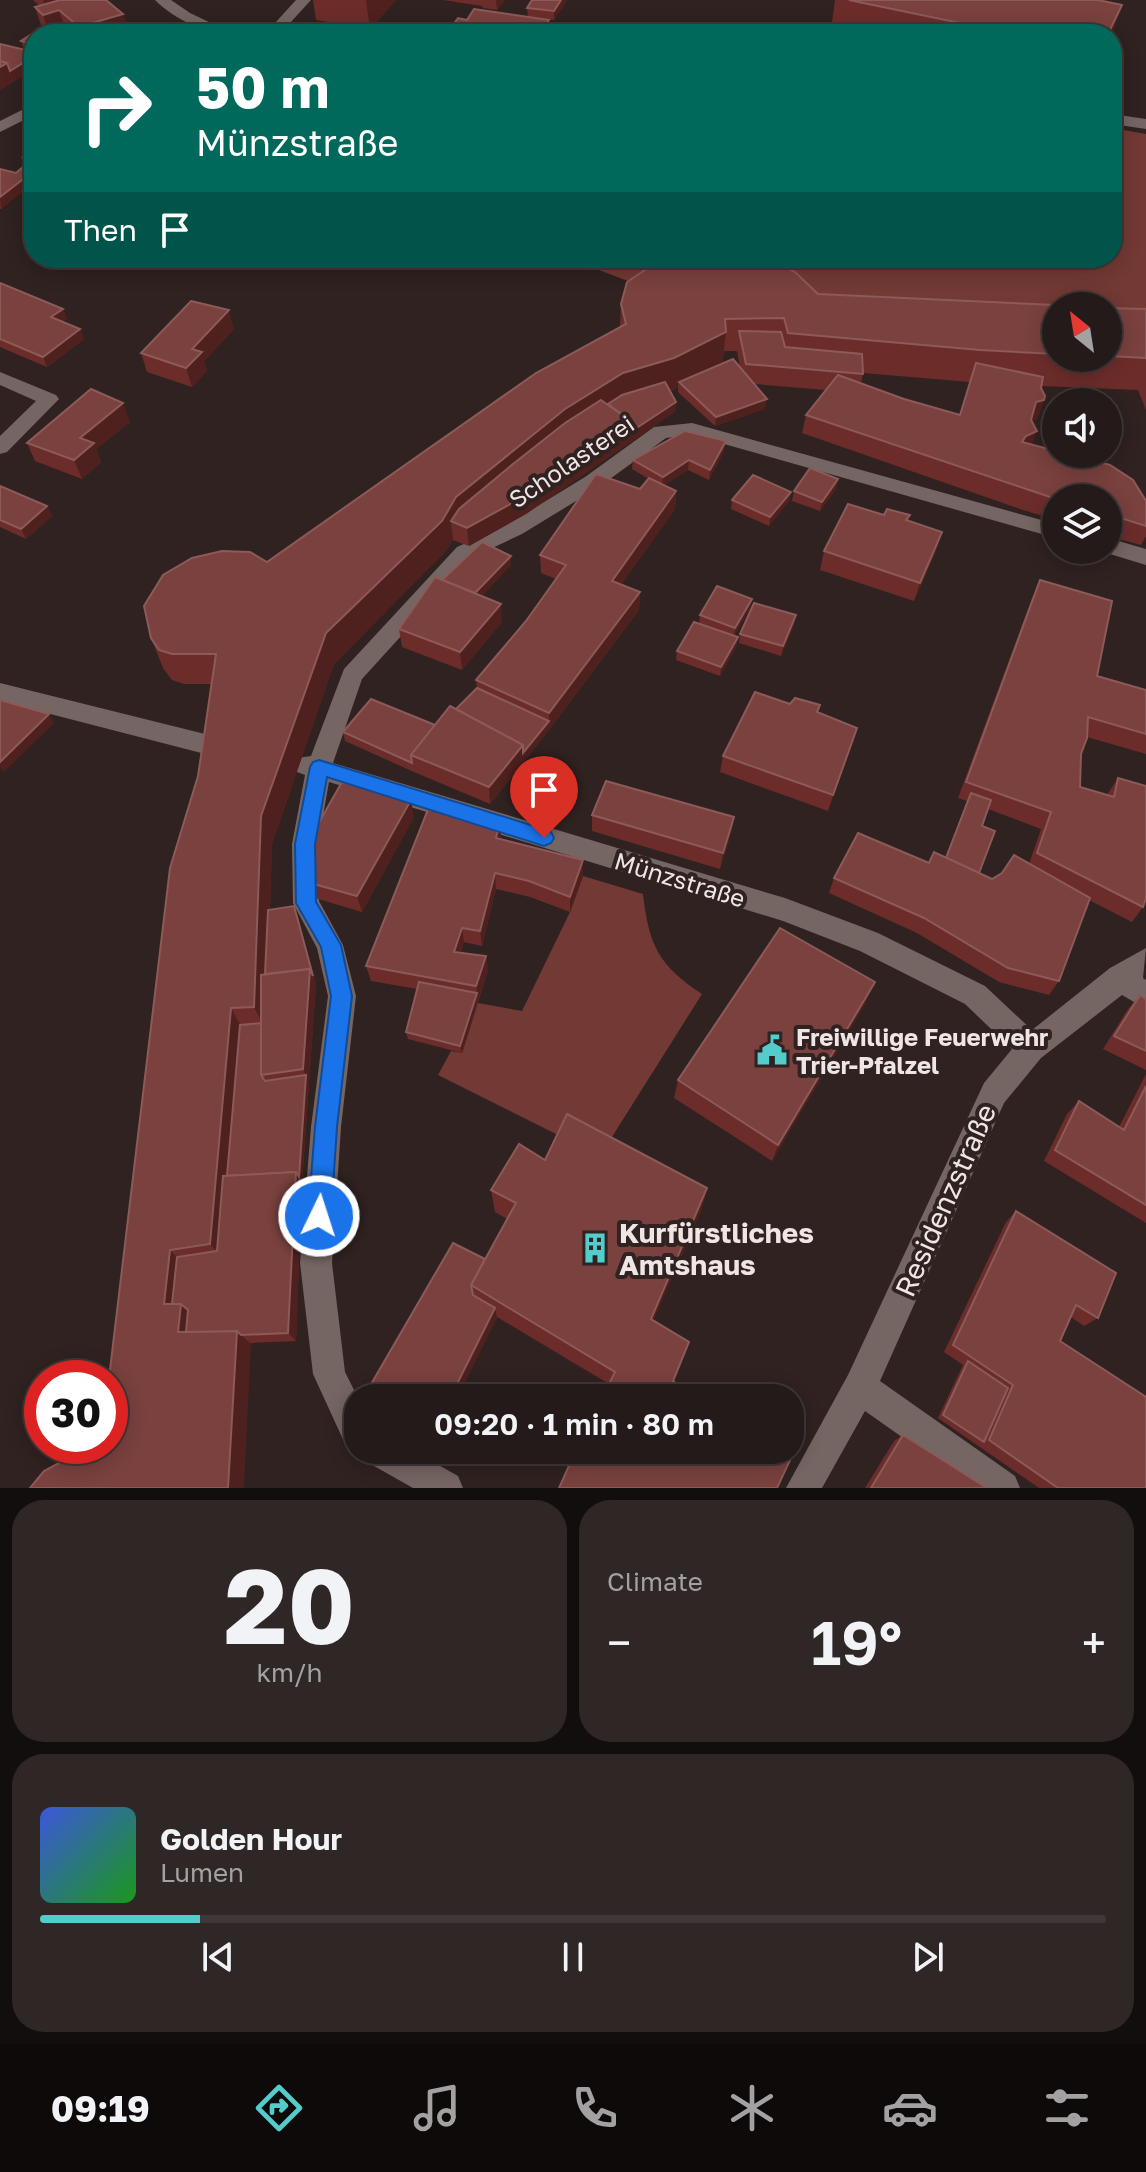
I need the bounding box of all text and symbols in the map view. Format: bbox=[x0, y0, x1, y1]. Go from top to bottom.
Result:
text: 50 m bbox=[196, 53, 330, 120]
icon: right bbox=[64, 56, 168, 160]
text: Münzstraße bbox=[196, 121, 399, 164]
icon: arrive bbox=[153, 208, 197, 252]
text: Then bbox=[64, 212, 137, 248]
north arrow bbox=[1042, 292, 1122, 372]
map controls bbox=[1042, 292, 1122, 564]
button: sound bbox=[1042, 388, 1122, 468]
street label: Scholasterei bbox=[503, 409, 639, 513]
button: layers bbox=[1042, 484, 1122, 564]
pin bbox=[510, 756, 578, 838]
icon: arrive bbox=[522, 768, 566, 812]
street label: Münzstraße bbox=[611, 845, 749, 913]
place label: Freiwillige Feuerwehr Trier-Pfalzel bbox=[796, 1022, 1048, 1079]
public building icon: Freiwillige Feuerwehr Trier-Pfalzel bbox=[755, 1033, 789, 1067]
street label: Residenzstraße bbox=[888, 1099, 1002, 1301]
position arrow bbox=[277, 1174, 361, 1258]
place label: Kurfürstliches Amtshaus bbox=[619, 1216, 814, 1281]
building icon: Kurfürstliches Amtshaus bbox=[578, 1231, 612, 1265]
speed limit sign: 30 bbox=[24, 1360, 128, 1464]
text: 09:20 · 1 min · 80 m bbox=[434, 1406, 714, 1442]
text: 20 bbox=[224, 1542, 355, 1667]
text: Climate bbox=[607, 1566, 703, 1597]
text: 19° bbox=[811, 1606, 902, 1678]
text: − bbox=[607, 1616, 631, 1669]
text: + bbox=[1082, 1616, 1106, 1669]
text: km/h bbox=[256, 1657, 323, 1688]
text: Golden Hour bbox=[160, 1821, 342, 1857]
text: Lumen bbox=[160, 1857, 244, 1888]
icon: previous bbox=[196, 1935, 240, 1979]
icon: pause bbox=[551, 1935, 595, 1979]
icon: next bbox=[906, 1935, 950, 1979]
icon: directions bbox=[251, 2080, 307, 2136]
icon: music bbox=[409, 2080, 465, 2136]
icon: phone bbox=[567, 2080, 623, 2136]
icon: climate bbox=[724, 2080, 780, 2136]
icon: car bbox=[882, 2080, 938, 2136]
icon: filters bbox=[1039, 2080, 1095, 2136]
text: 09:19 bbox=[51, 2087, 150, 2130]

